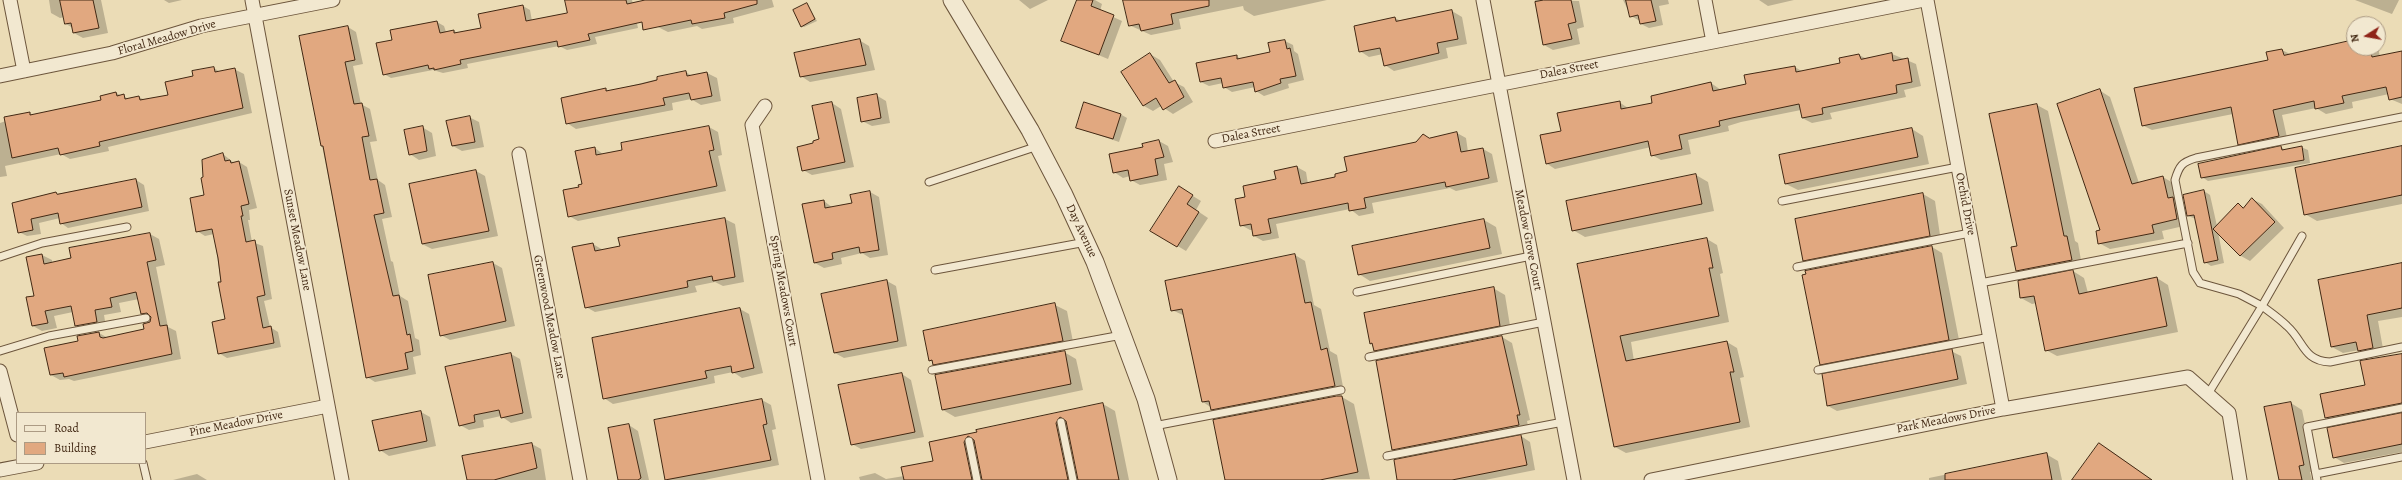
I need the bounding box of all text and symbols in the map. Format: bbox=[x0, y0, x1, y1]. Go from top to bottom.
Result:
north arrow bbox=[2346, 16, 2386, 56]
street label: Floral Meadow Drive bbox=[116, 17, 218, 59]
text: N bbox=[2347, 33, 2363, 44]
street label: Dalea Street bbox=[1538, 57, 1600, 83]
street label: Dalea Street bbox=[1220, 121, 1282, 147]
street label: Orchid Drive bbox=[1952, 171, 1978, 237]
street label: Sunset Meadow Lane bbox=[280, 188, 314, 292]
street label: Meadow Grove Court bbox=[1511, 188, 1545, 292]
street label: Day Avenue bbox=[1062, 202, 1100, 260]
street label: Spring Meadows Court bbox=[766, 234, 800, 348]
street label: Greenwood Meadow Lane bbox=[530, 254, 568, 380]
street label: Park Meadows Drive bbox=[1895, 403, 1997, 437]
street label: Pine Meadow Drive bbox=[188, 408, 284, 440]
legend bbox=[16, 412, 146, 464]
text: Road bbox=[54, 420, 79, 436]
text: Building bbox=[54, 440, 96, 456]

